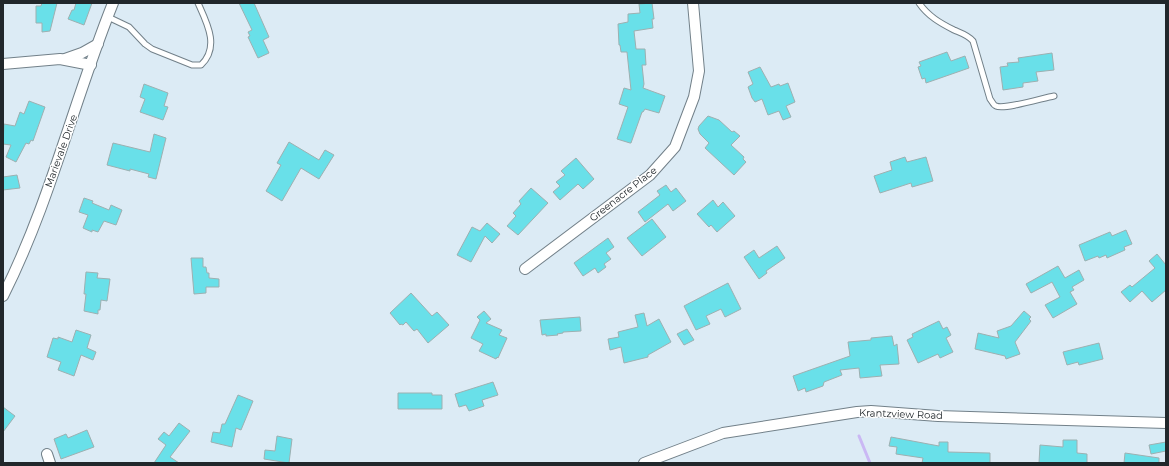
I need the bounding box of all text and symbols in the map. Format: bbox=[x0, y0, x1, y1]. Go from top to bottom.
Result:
street label: Marievale Drive bbox=[42, 113, 80, 189]
street label: Greenacre Place bbox=[587, 164, 659, 224]
street label: Krantzview Road bbox=[859, 406, 943, 422]

